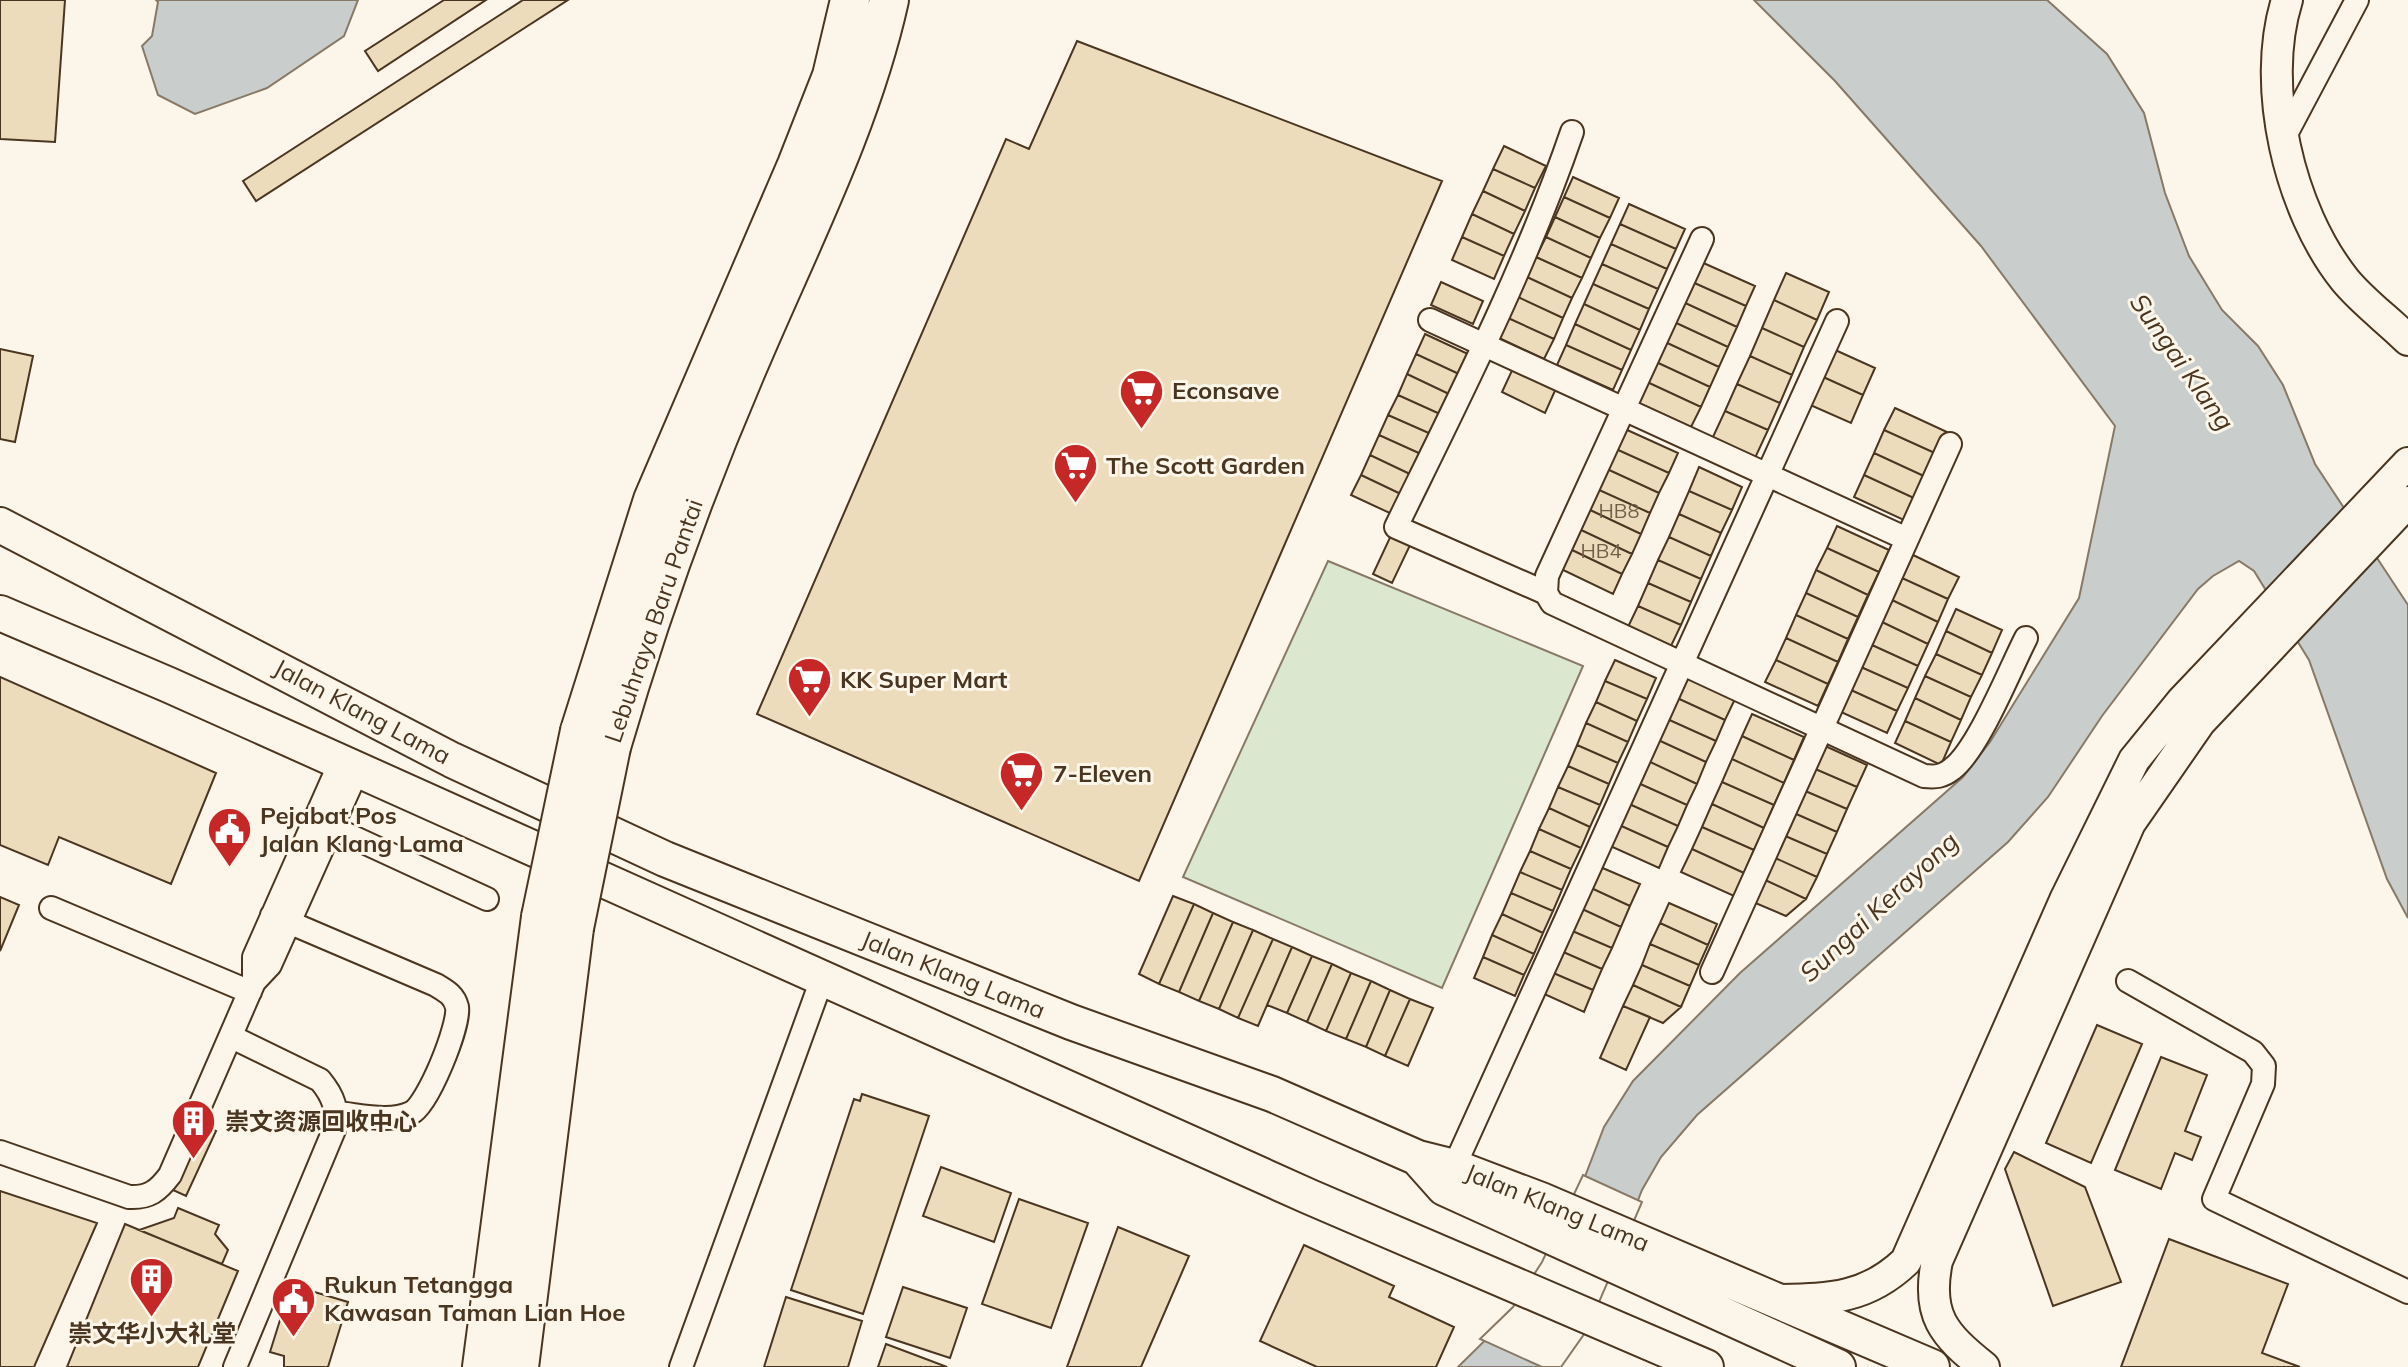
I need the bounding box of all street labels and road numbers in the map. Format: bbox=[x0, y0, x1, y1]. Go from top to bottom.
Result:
street label: Lebuhraya Baru Pantai bbox=[597, 495, 709, 747]
street label: Jalan Klang Lama bbox=[269, 652, 456, 770]
street label: Jalan Klang Lama bbox=[857, 923, 1050, 1025]
street label: Jalan Klang Lama bbox=[1461, 1156, 1654, 1258]

